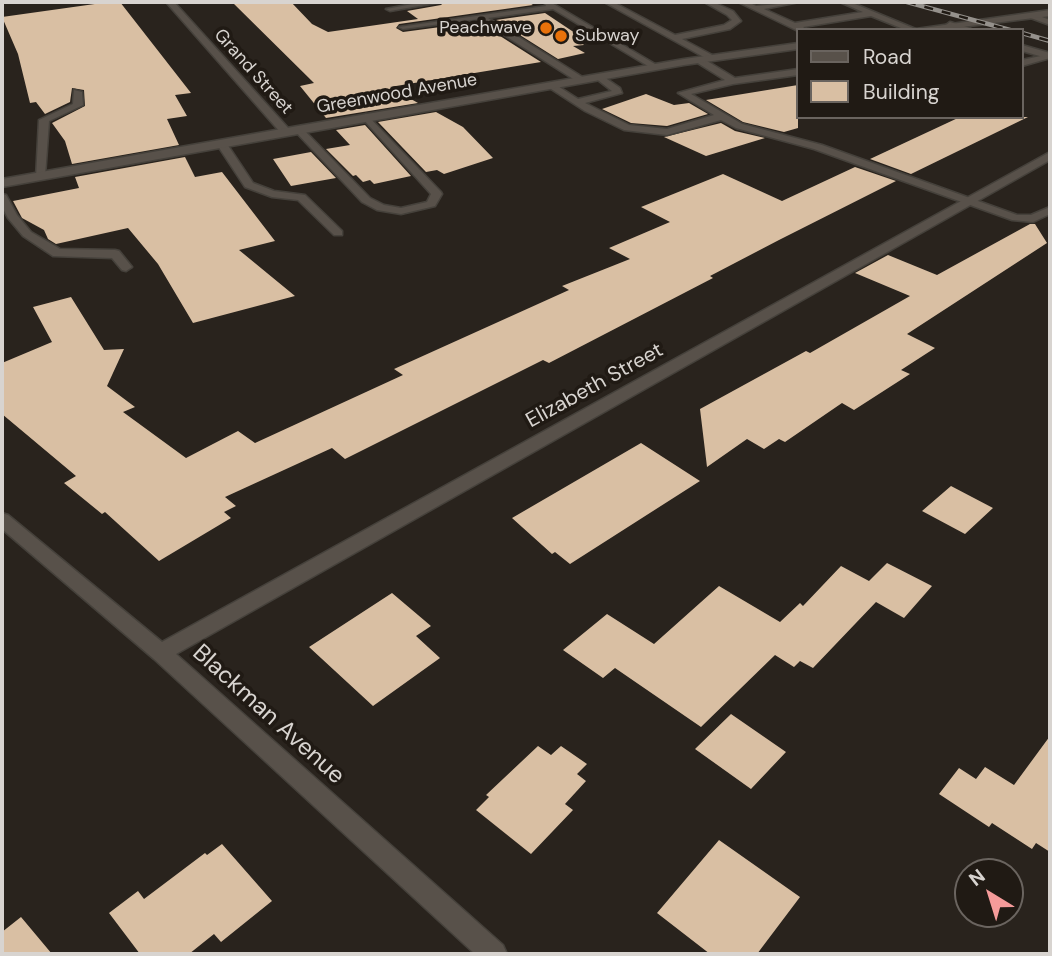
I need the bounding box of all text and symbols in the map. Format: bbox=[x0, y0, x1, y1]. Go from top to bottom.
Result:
place label: Peachwave bbox=[439, 17, 532, 39]
marker: Peachwave bbox=[538, 20, 554, 36]
street label: Grand Street bbox=[209, 25, 297, 119]
place label: Subway bbox=[575, 25, 640, 47]
marker: Subway bbox=[553, 28, 569, 44]
legend bbox=[796, 28, 1024, 119]
text: Road bbox=[863, 43, 912, 71]
street label: Greenwood Avenue bbox=[315, 69, 479, 119]
text: Building bbox=[863, 78, 939, 106]
street label: Elizabeth Street bbox=[522, 338, 668, 434]
street label: Blackman Avenue bbox=[186, 639, 350, 791]
north arrow bbox=[954, 858, 1024, 928]
text: N bbox=[964, 864, 990, 892]

